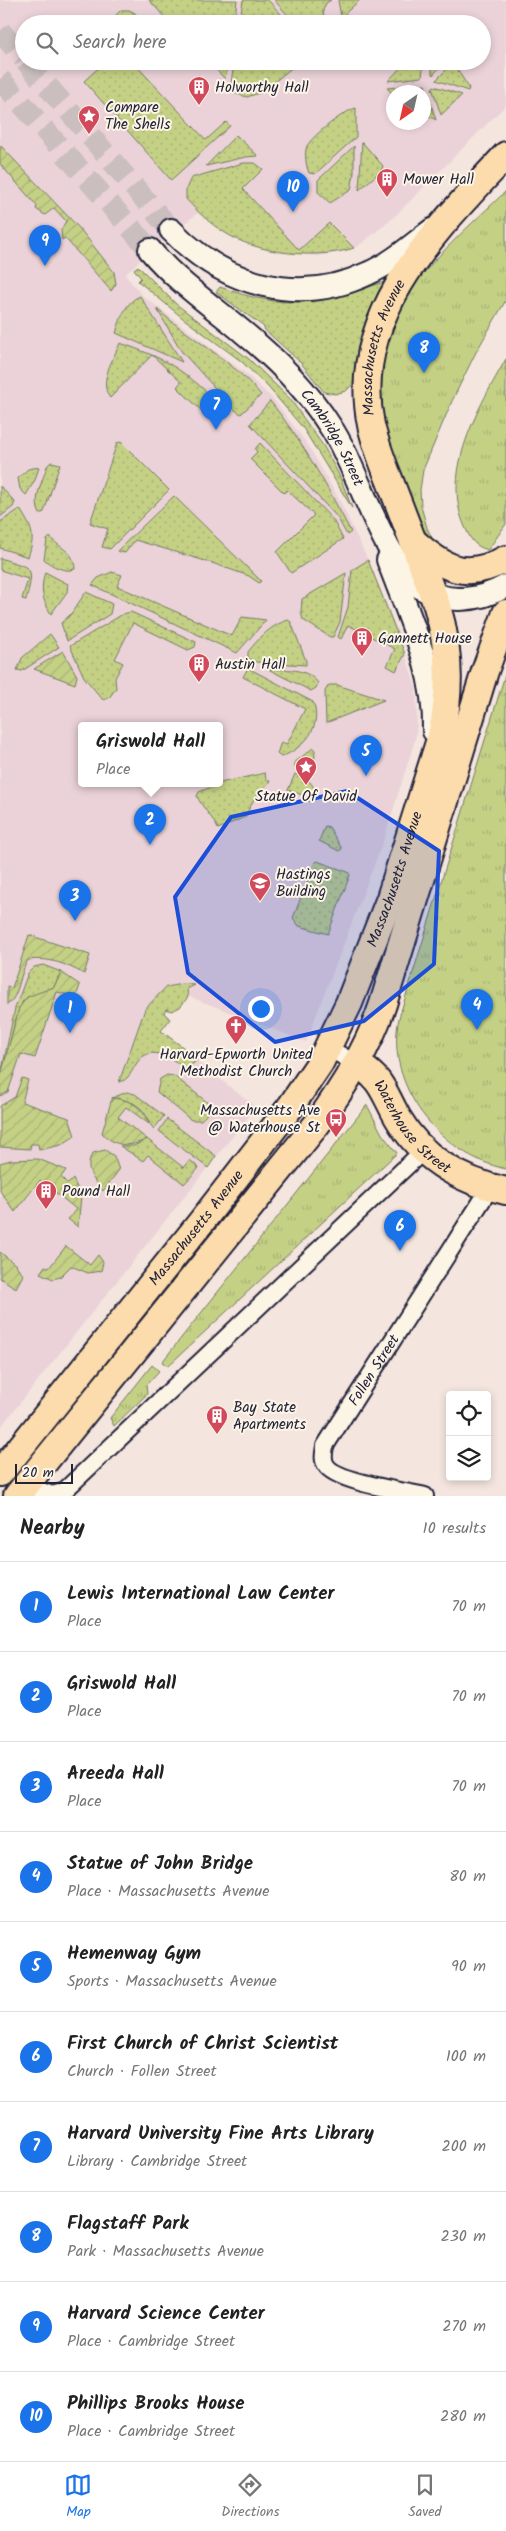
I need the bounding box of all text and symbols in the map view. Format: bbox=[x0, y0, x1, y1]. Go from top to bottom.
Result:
search box bbox=[15, 15, 491, 70]
text: Search here bbox=[73, 28, 167, 58]
icon: search bbox=[33, 29, 61, 57]
building icon: Holworthy Hall bbox=[187, 75, 211, 106]
place label: Holworthy Hall bbox=[215, 76, 309, 100]
north arrow bbox=[386, 85, 431, 130]
place label: Compare The Shells bbox=[105, 96, 171, 137]
place icon: Compare The Shells bbox=[77, 104, 101, 135]
building icon: Mower Hall bbox=[375, 167, 399, 198]
place label: Mower Hall bbox=[403, 168, 474, 192]
pin: 10 bbox=[277, 171, 309, 212]
pin: 9 bbox=[29, 225, 61, 266]
street label: Massachusetts Avenue bbox=[356, 275, 413, 417]
pin: 8 bbox=[408, 332, 440, 373]
street label: Cambridge Street bbox=[294, 384, 370, 490]
pin: 7 bbox=[200, 389, 232, 430]
building icon: Gannett House bbox=[350, 626, 374, 657]
place label: Gannett House bbox=[378, 627, 472, 651]
building icon: Austin Hall bbox=[187, 652, 211, 683]
place label: Austin Hall bbox=[215, 653, 286, 677]
popup bbox=[78, 722, 223, 787]
text: Griswold Hall bbox=[96, 727, 205, 757]
pin: 5 bbox=[350, 735, 382, 776]
place icon: Statue Of David bbox=[294, 755, 318, 786]
text: Place bbox=[96, 757, 130, 782]
place label: Statue Of David bbox=[255, 785, 357, 809]
pin: 2 bbox=[134, 804, 166, 845]
street label: Massachusetts Avenue bbox=[361, 808, 430, 951]
place label: Hastings Building bbox=[276, 863, 331, 904]
school or university icon: Hastings Building bbox=[248, 871, 272, 902]
pin: 3 bbox=[59, 880, 91, 921]
pin: 4 bbox=[461, 989, 493, 1030]
pin: 1 bbox=[54, 992, 86, 1033]
your location bbox=[248, 996, 274, 1022]
church icon: Harvard-Epworth United Methodist Church bbox=[224, 1014, 248, 1045]
place label: Harvard-Epworth United Methodist Church bbox=[160, 1043, 313, 1084]
street label: Waterhouse Street bbox=[367, 1075, 456, 1181]
place label: Massachusetts Ave @ Waterhouse St bbox=[200, 1099, 320, 1140]
bus stop icon: Massachusetts Ave @ Waterhouse St bbox=[324, 1107, 348, 1138]
street label: Massachusetts Avenue bbox=[143, 1165, 250, 1292]
building icon: Pound Hall bbox=[34, 1179, 58, 1210]
place label: Pound Hall bbox=[62, 1180, 130, 1204]
pin: 6 bbox=[384, 1210, 416, 1251]
street label: Follen Street bbox=[343, 1330, 406, 1411]
map controls bbox=[446, 1391, 491, 1481]
button: locate bbox=[446, 1391, 491, 1436]
place label: Bay State Apartments bbox=[233, 1396, 307, 1437]
building icon: Bay State Apartments bbox=[205, 1404, 229, 1435]
button: layers bbox=[446, 1436, 491, 1481]
scale bar bbox=[15, 1461, 72, 1484]
text: 20 m bbox=[22, 1462, 54, 1484]
text: Nearby bbox=[20, 1512, 85, 1545]
text: 10 results bbox=[423, 1516, 486, 1541]
text: Lewis International Law Center bbox=[67, 1579, 334, 1609]
text: 1 bbox=[34, 1594, 38, 1619]
text: 70 m bbox=[451, 1594, 486, 1619]
text: Place bbox=[67, 1609, 101, 1634]
text: Griswold Hall bbox=[67, 1669, 176, 1699]
text: 2 bbox=[31, 1684, 41, 1709]
text: 70 m bbox=[451, 1684, 486, 1709]
text: Place bbox=[67, 1699, 101, 1724]
text: Areeda Hall bbox=[67, 1759, 164, 1789]
text: 3 bbox=[32, 1774, 40, 1799]
text: 70 m bbox=[451, 1774, 486, 1799]
text: Place bbox=[67, 1789, 101, 1814]
text: Statue of John Bridge bbox=[67, 1849, 253, 1879]
text: 4 bbox=[32, 1864, 40, 1889]
text: 80 m bbox=[449, 1864, 486, 1889]
text: Place · Massachusetts Avenue bbox=[67, 1879, 269, 1904]
text: Hemenway Gym bbox=[67, 1939, 201, 1969]
text: 5 bbox=[32, 1954, 40, 1979]
text: 90 m bbox=[451, 1954, 486, 1979]
text: Sports · Massachusetts Avenue bbox=[67, 1969, 277, 1994]
text: First Church of Christ Scientist bbox=[67, 2029, 338, 2059]
text: 6 bbox=[32, 2044, 40, 2069]
text: 100 m bbox=[446, 2044, 486, 2069]
text: Church · Follen Street bbox=[67, 2059, 217, 2084]
text: Harvard University Fine Arts Library bbox=[67, 2119, 374, 2149]
text: 7 bbox=[32, 2134, 40, 2159]
text: 200 m bbox=[442, 2134, 486, 2159]
text: Library · Cambridge Street bbox=[67, 2149, 247, 2174]
text: Flagstaff Park bbox=[67, 2209, 189, 2239]
text: 8 bbox=[31, 2224, 41, 2249]
text: 230 m bbox=[440, 2224, 486, 2249]
text: Park · Massachusetts Avenue bbox=[67, 2239, 264, 2264]
text: Harvard Science Center bbox=[67, 2299, 265, 2329]
text: 9 bbox=[32, 2314, 40, 2339]
text: 270 m bbox=[442, 2314, 486, 2339]
text: Place · Cambridge Street bbox=[67, 2329, 235, 2354]
text: Phillips Brooks House bbox=[67, 2389, 245, 2419]
text: 10 bbox=[29, 2404, 43, 2429]
text: 280 m bbox=[440, 2404, 486, 2429]
text: Place · Cambridge Street bbox=[67, 2419, 235, 2444]
tab: Map bbox=[64, 2471, 92, 2523]
tab: Directions bbox=[221, 2471, 279, 2523]
tab: Saved bbox=[408, 2471, 442, 2523]

